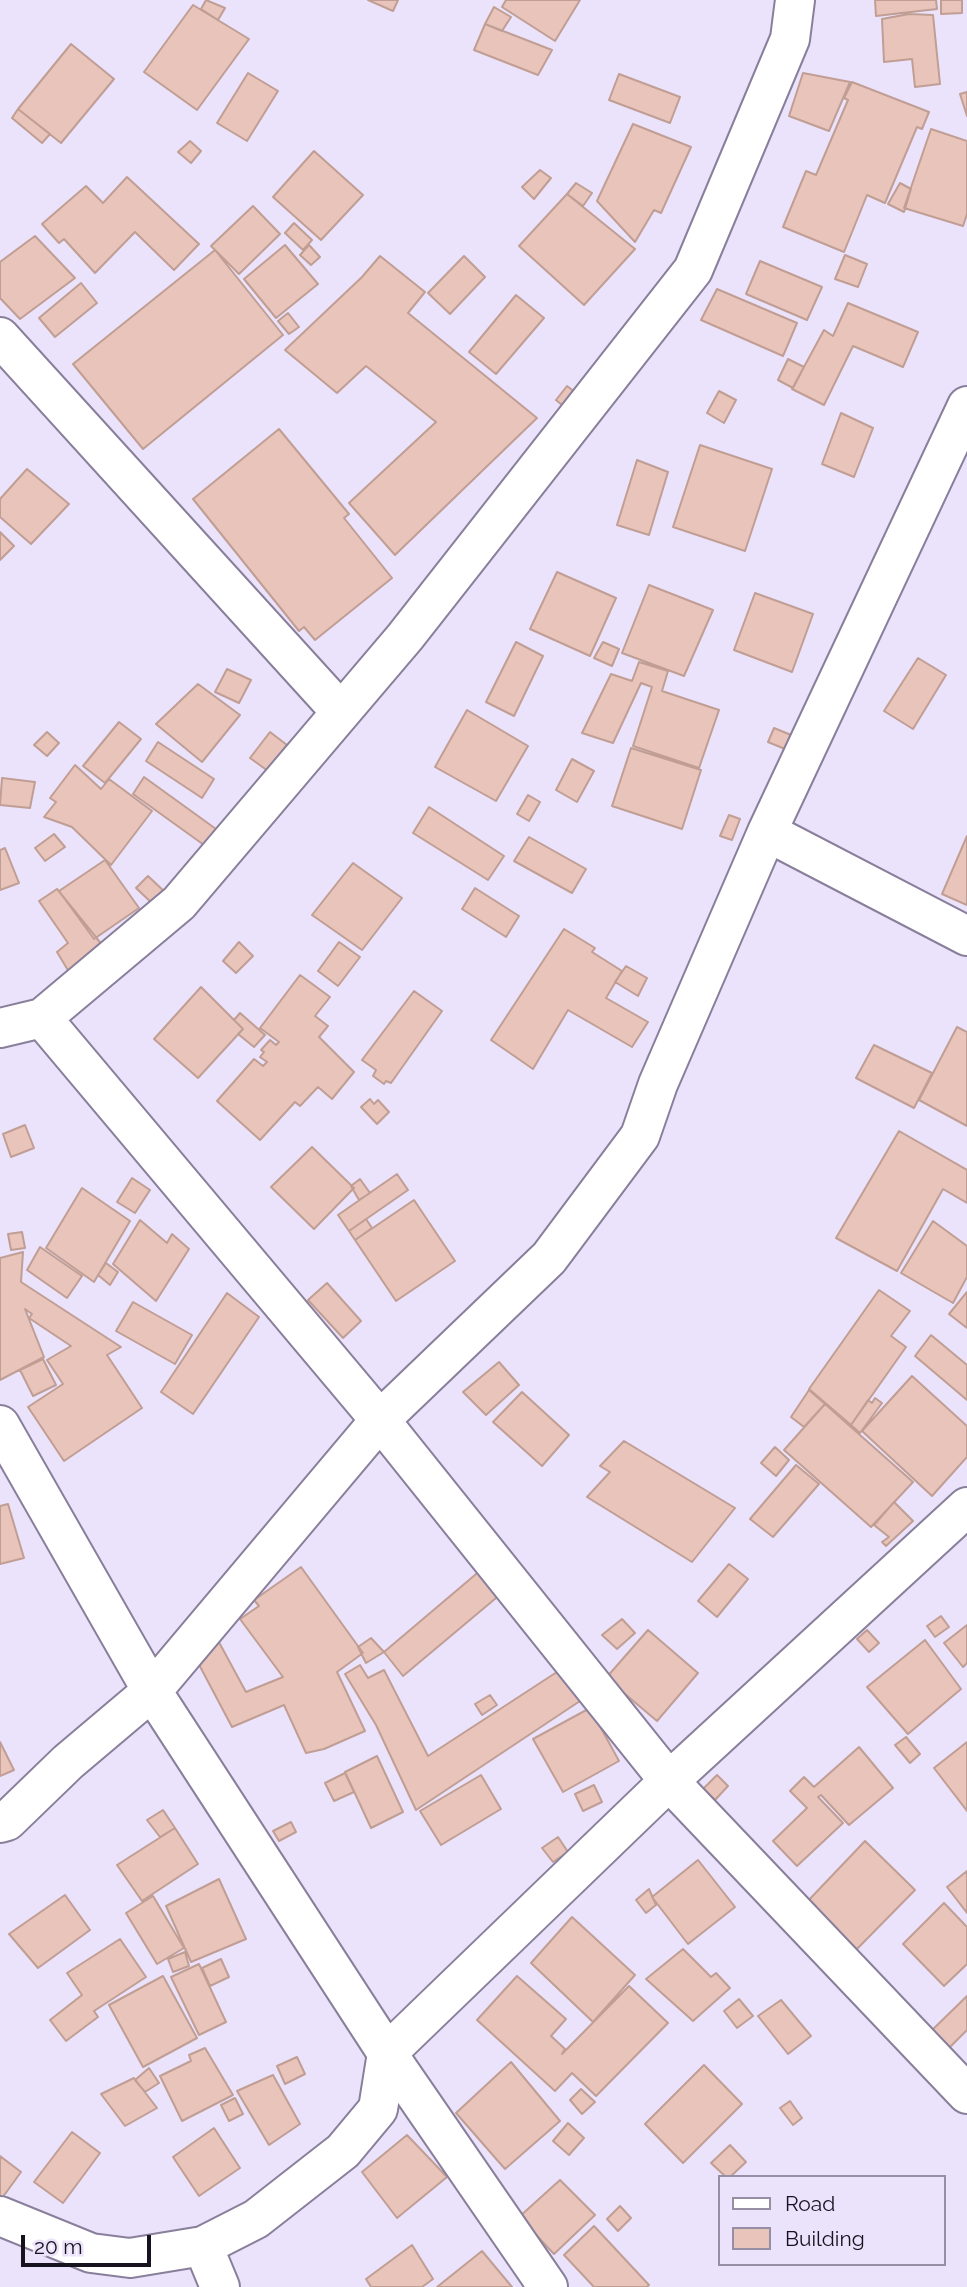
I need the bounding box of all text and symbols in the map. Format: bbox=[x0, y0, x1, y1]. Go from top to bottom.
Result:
legend bbox=[718, 2175, 946, 2266]
text: Road bbox=[785, 2191, 835, 2216]
scale bar bbox=[24, 2220, 154, 2264]
text: Building bbox=[785, 2226, 865, 2251]
text: 20 m bbox=[34, 2234, 82, 2259]

